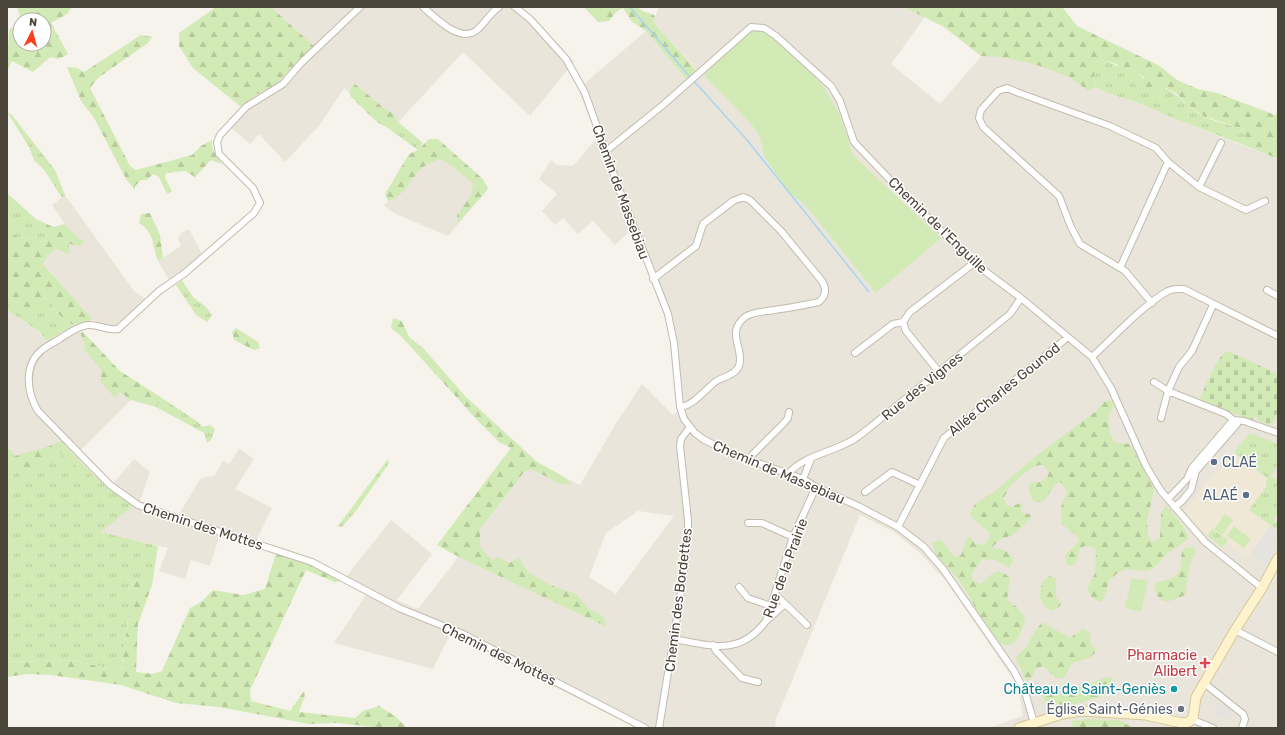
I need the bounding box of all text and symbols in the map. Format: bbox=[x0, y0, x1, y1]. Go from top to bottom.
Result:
north arrow bbox=[12, 12, 52, 52]
text: N bbox=[28, 16, 38, 29]
street label: Chemin de Massebiau bbox=[588, 123, 653, 262]
street label: Chemin de l'Enguille bbox=[885, 174, 991, 277]
street label: Allée Charles Gounod bbox=[945, 339, 1064, 440]
street label: Rue des Vignes bbox=[878, 348, 966, 424]
street label: Chemin de Massebiau bbox=[710, 437, 847, 508]
place label: CLAÉ bbox=[1222, 453, 1257, 471]
marker: CLAÉ bbox=[1209, 457, 1219, 467]
place label: ALAÉ bbox=[1203, 486, 1238, 504]
marker: ALAÉ bbox=[1241, 490, 1251, 500]
street label: Chemin des Mottes bbox=[141, 499, 265, 554]
street label: Rue de la Prairie bbox=[760, 516, 811, 620]
street label: Chemin des Bordettes bbox=[661, 527, 696, 673]
street label: Chemin des Mottes bbox=[439, 619, 559, 690]
place label: Pharmacie Alibert bbox=[1127, 647, 1198, 680]
marker: Pharmacie Alibert bbox=[1200, 658, 1210, 668]
place label: Château de Saint-Geniès bbox=[1003, 681, 1166, 698]
marker: Château de Saint-Geniès bbox=[1169, 684, 1179, 694]
place label: Église Saint-Génies bbox=[1046, 700, 1173, 718]
marker: Église Saint-Génies bbox=[1176, 704, 1186, 714]

